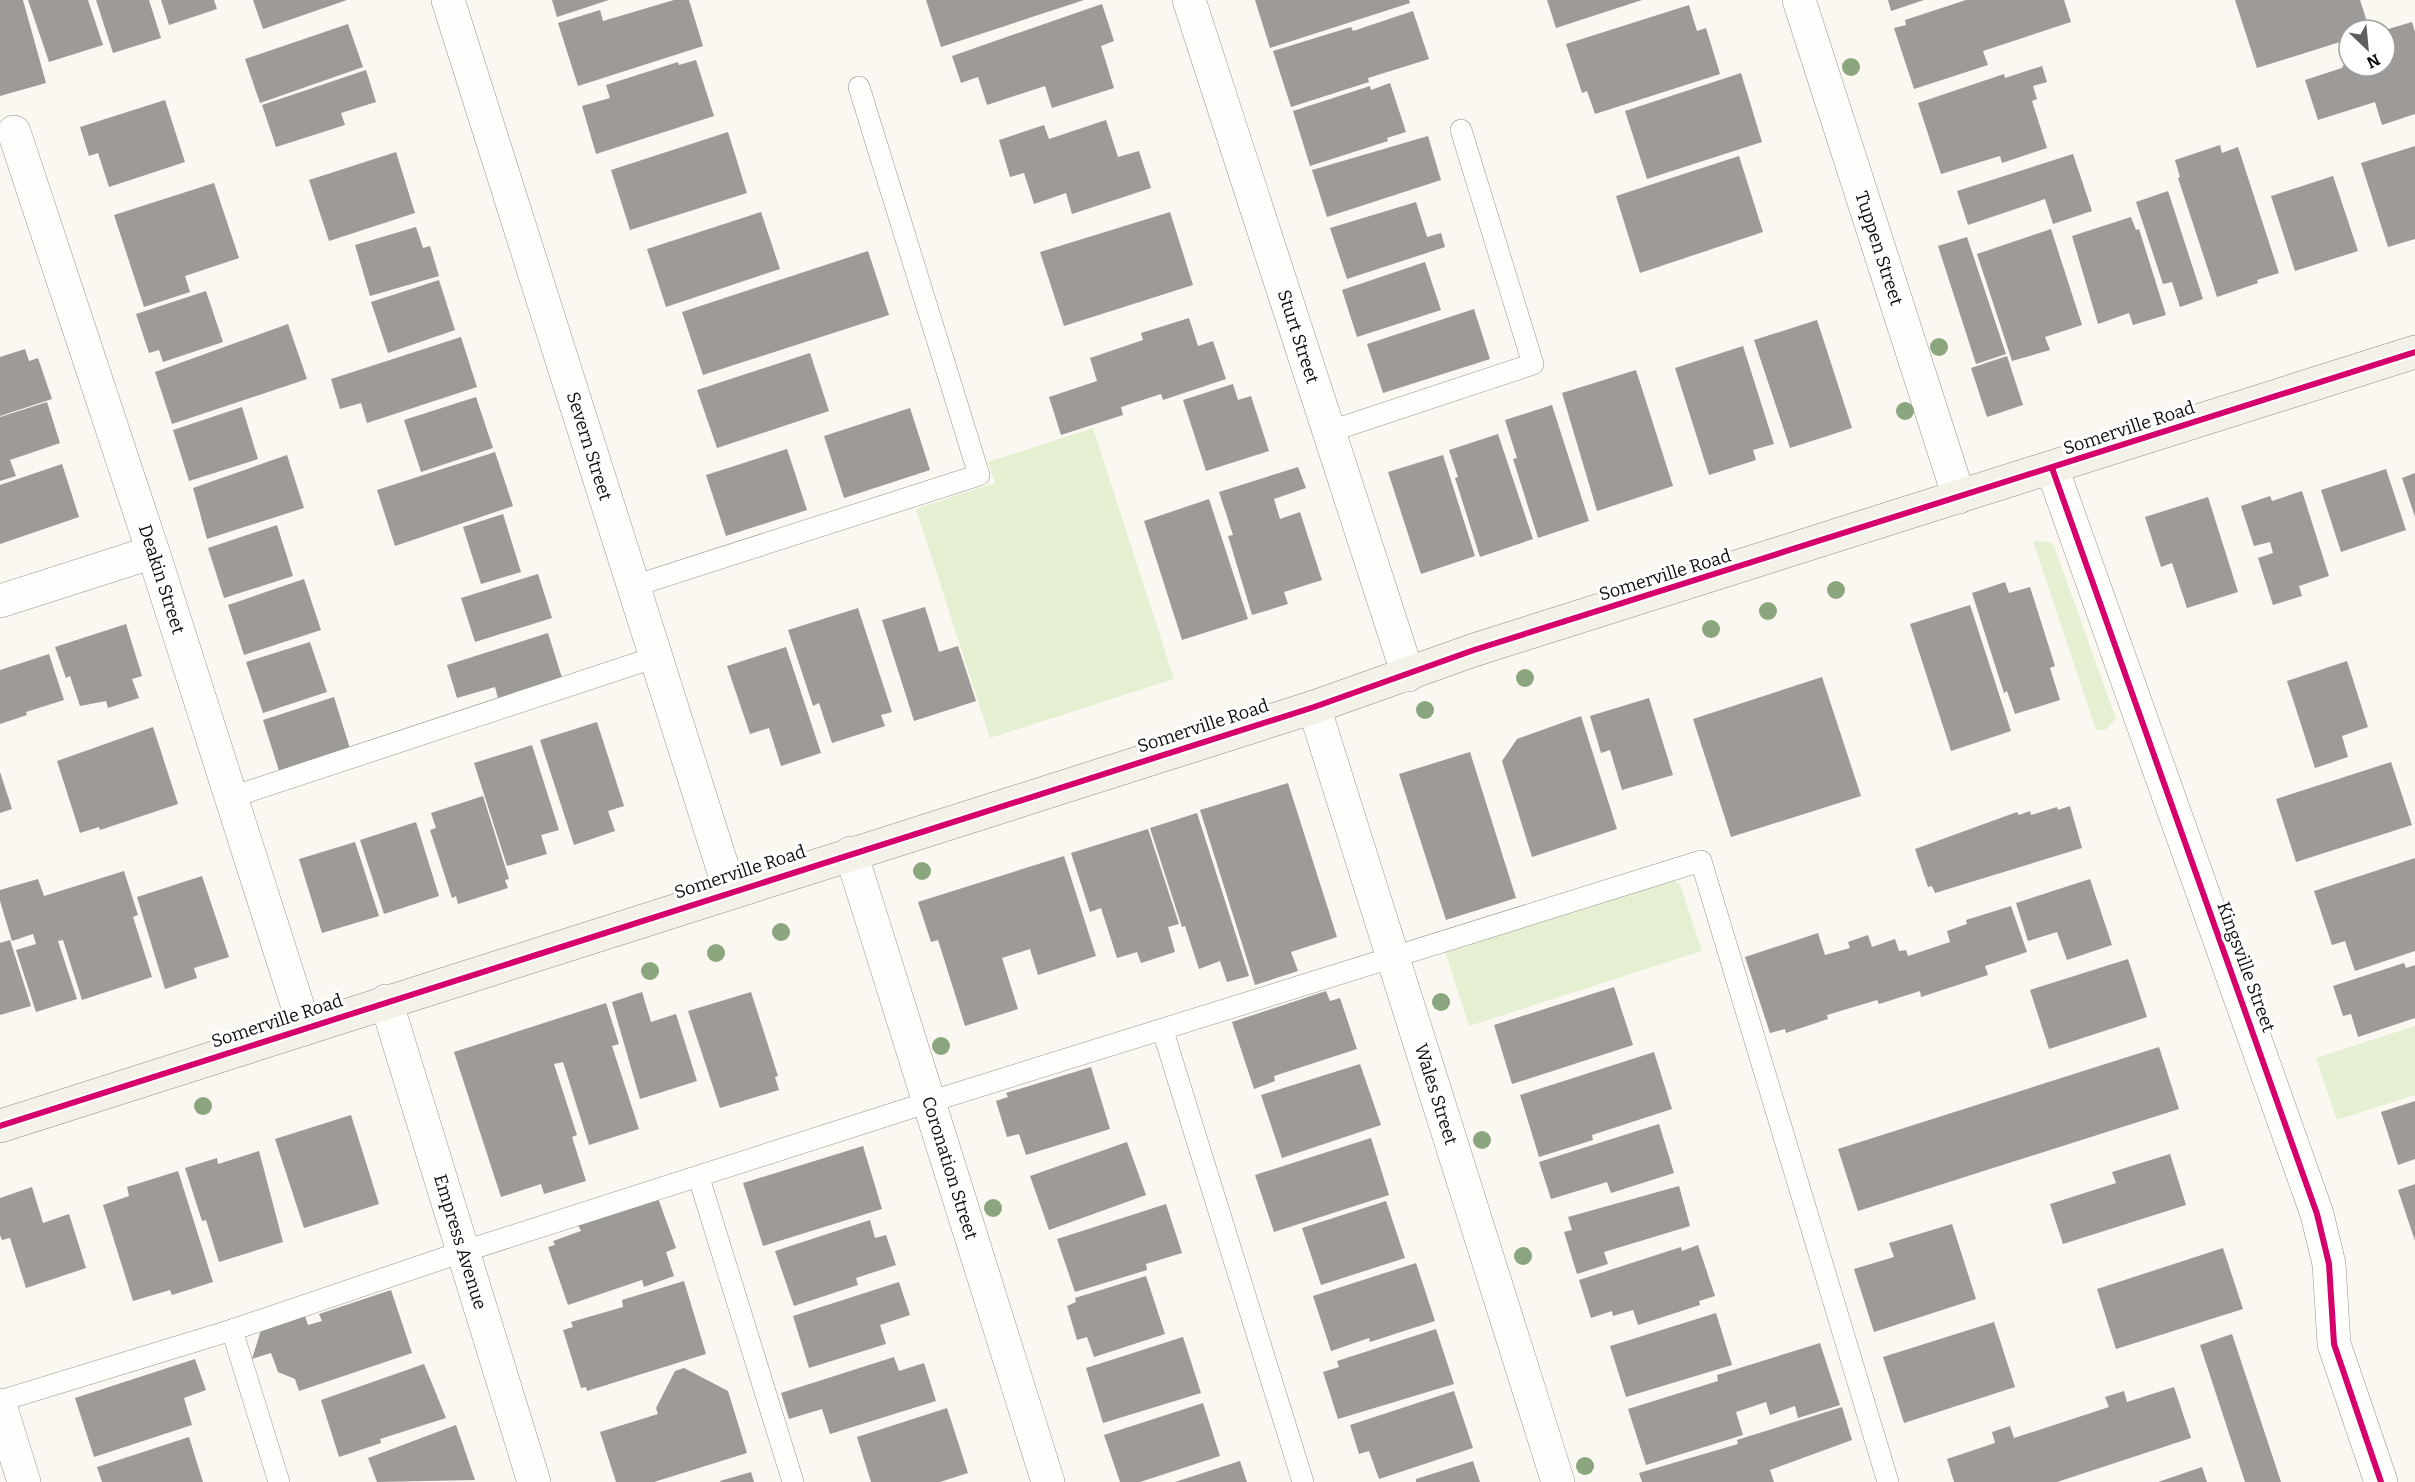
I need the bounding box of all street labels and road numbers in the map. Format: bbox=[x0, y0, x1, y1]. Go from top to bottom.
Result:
street label: Tuppen Street bbox=[1850, 189, 1908, 309]
street label: Sturt Street bbox=[1273, 287, 1324, 387]
street label: Severn Street bbox=[562, 389, 617, 504]
street label: Somerville Road bbox=[2061, 396, 2198, 460]
street label: Deakin Street bbox=[134, 522, 190, 637]
street label: Somerville Road bbox=[1596, 544, 1734, 606]
street label: Somerville Road bbox=[1135, 694, 1272, 758]
street label: Somerville Road bbox=[672, 840, 809, 904]
street label: Kingsville Street bbox=[2212, 899, 2280, 1035]
street label: Somerville Road bbox=[209, 989, 346, 1053]
street label: Wales Street bbox=[1410, 1041, 1462, 1148]
street label: Coronation Street bbox=[917, 1094, 983, 1243]
street label: Empress Avenue bbox=[429, 1171, 491, 1312]

